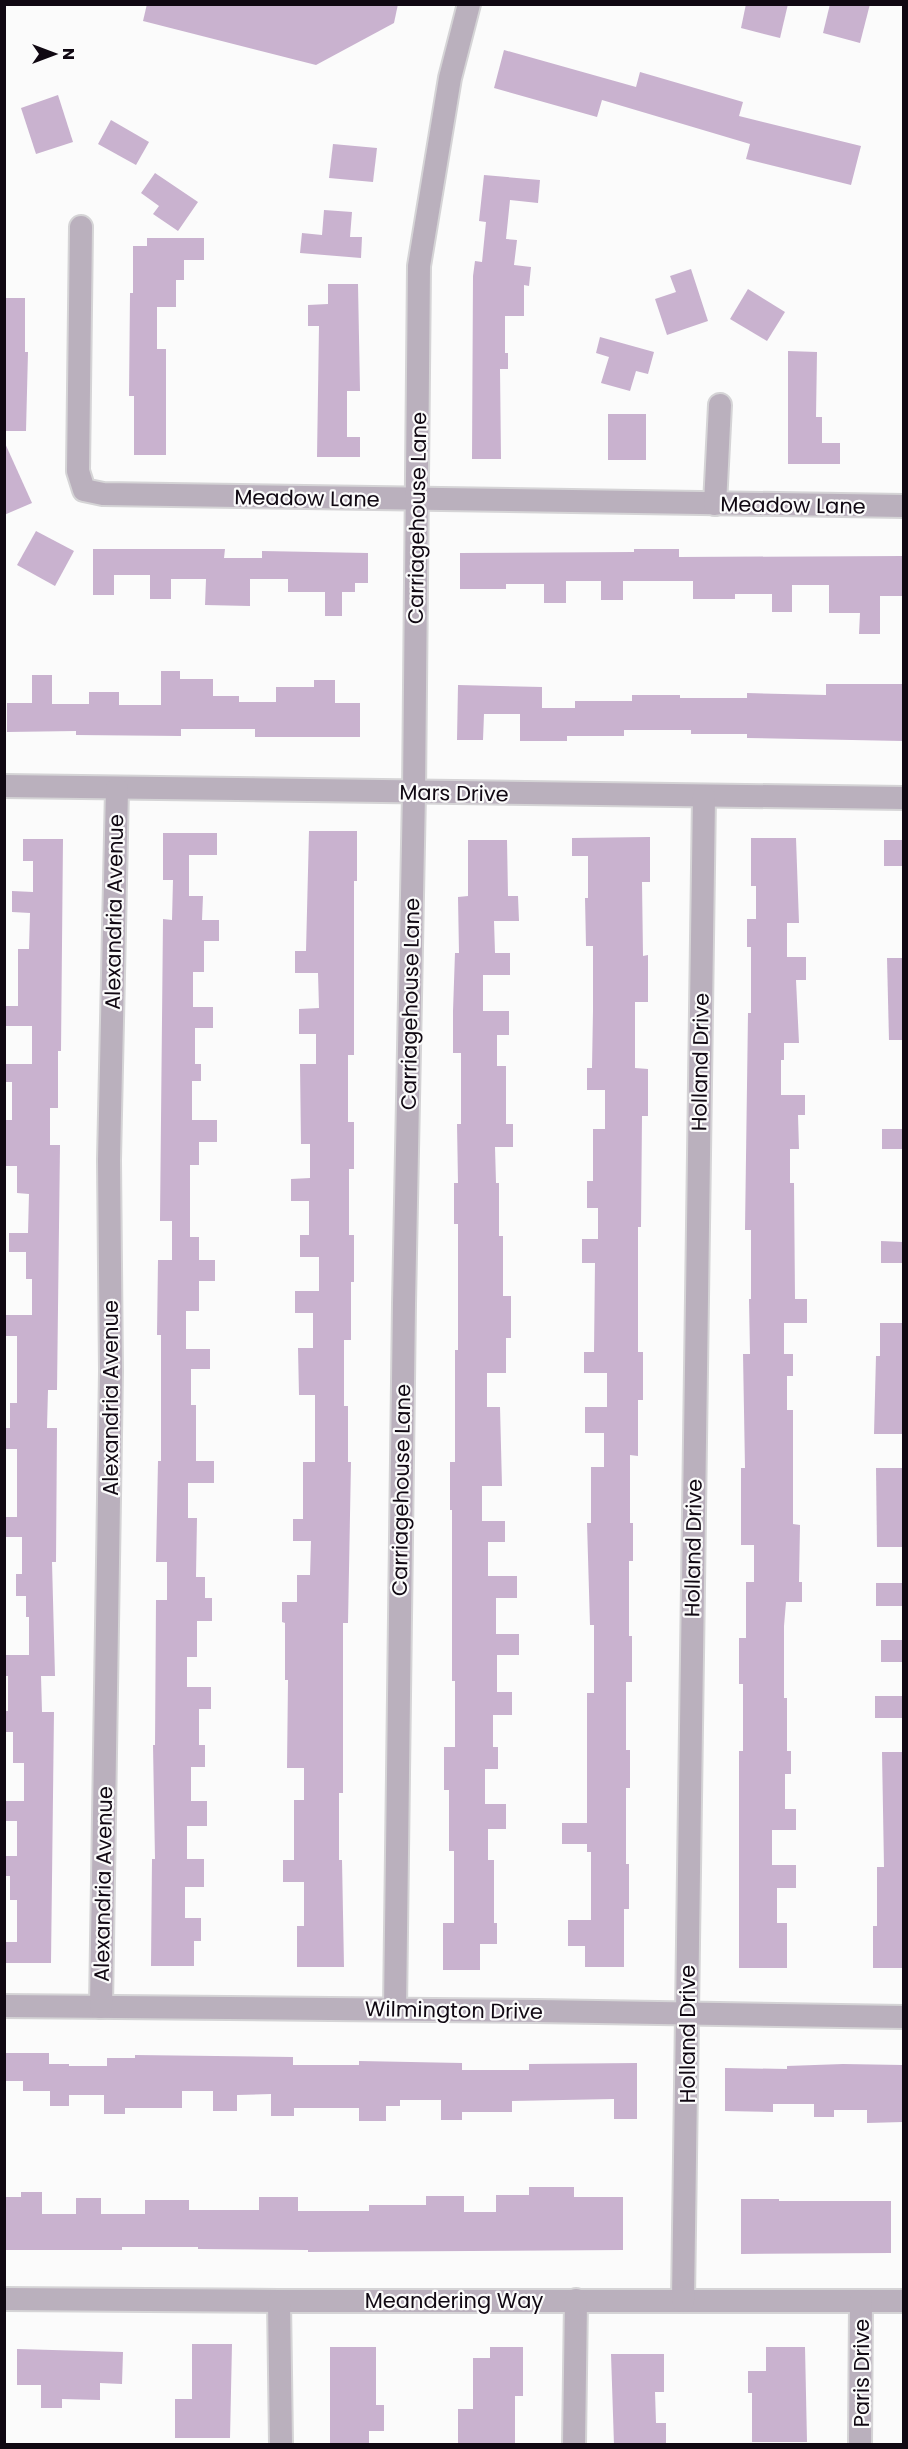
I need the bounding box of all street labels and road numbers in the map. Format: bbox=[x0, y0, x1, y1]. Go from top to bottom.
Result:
street label: Carriagehouse Lane bbox=[401, 412, 433, 624]
street label: Meadow Lane bbox=[234, 482, 380, 514]
street label: Meadow Lane bbox=[720, 489, 866, 521]
street label: Mars Drive bbox=[399, 778, 509, 808]
street label: Alexandria Avenue bbox=[98, 814, 130, 1010]
street label: Carriagehouse Lane bbox=[394, 898, 426, 1110]
street label: Holland Drive bbox=[684, 993, 716, 1131]
street label: Alexandria Avenue bbox=[96, 1300, 125, 1496]
street label: Carriagehouse Lane bbox=[385, 1384, 417, 1596]
street label: Holland Drive bbox=[677, 1479, 709, 1617]
street label: Alexandria Avenue bbox=[87, 1786, 119, 1982]
street label: Holland Drive bbox=[673, 1965, 702, 2103]
street label: Wilmington Drive bbox=[365, 1994, 543, 2026]
street label: Meandering Way bbox=[365, 2286, 544, 2315]
street label: Paris Drive bbox=[847, 2319, 876, 2427]

